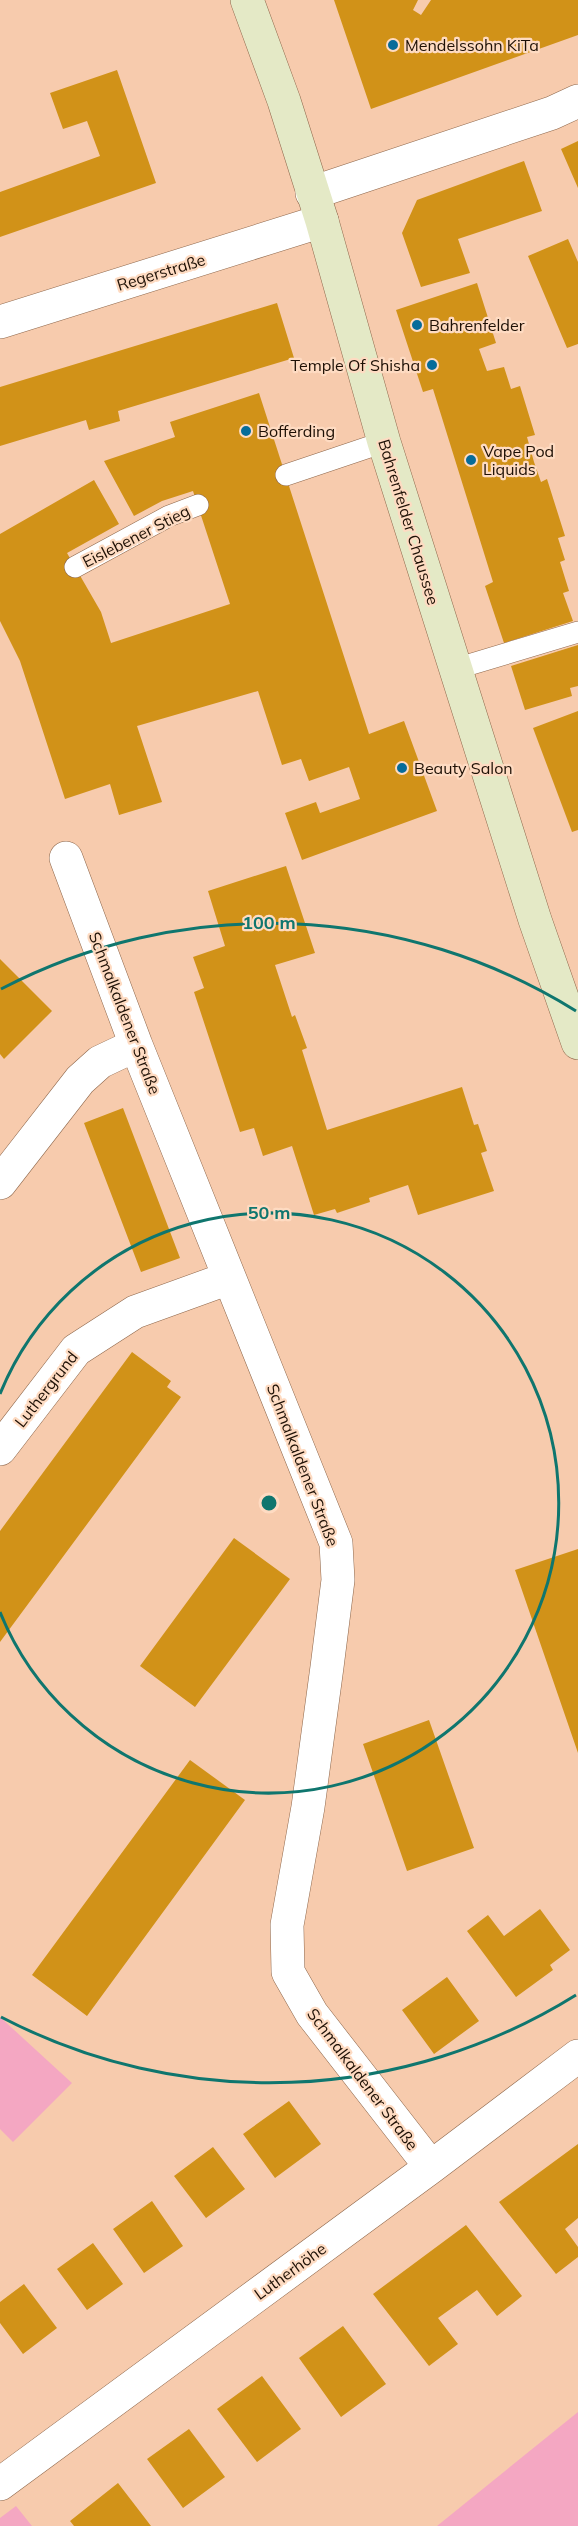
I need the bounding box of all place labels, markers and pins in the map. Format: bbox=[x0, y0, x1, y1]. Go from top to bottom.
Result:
place label: Mendelssohn KiTa bbox=[405, 35, 539, 55]
marker: Mendelssohn KiTa bbox=[386, 38, 400, 52]
place label: Bahrenfelder bbox=[429, 315, 525, 335]
marker: Bahrenfelder bbox=[410, 318, 424, 332]
place label: Temple Of Shisha bbox=[291, 355, 420, 375]
marker: Temple Of Shisha bbox=[425, 358, 439, 372]
place label: Bofferding bbox=[258, 421, 335, 441]
marker: Bofferding bbox=[239, 424, 253, 438]
place label: Vape Pod Liquids bbox=[483, 441, 554, 479]
marker: Vape Pod Liquids bbox=[464, 453, 478, 467]
place label: Beauty Salon bbox=[414, 758, 513, 778]
marker: Beauty Salon bbox=[395, 761, 409, 775]
centre of rings bbox=[259, 1493, 279, 1513]

